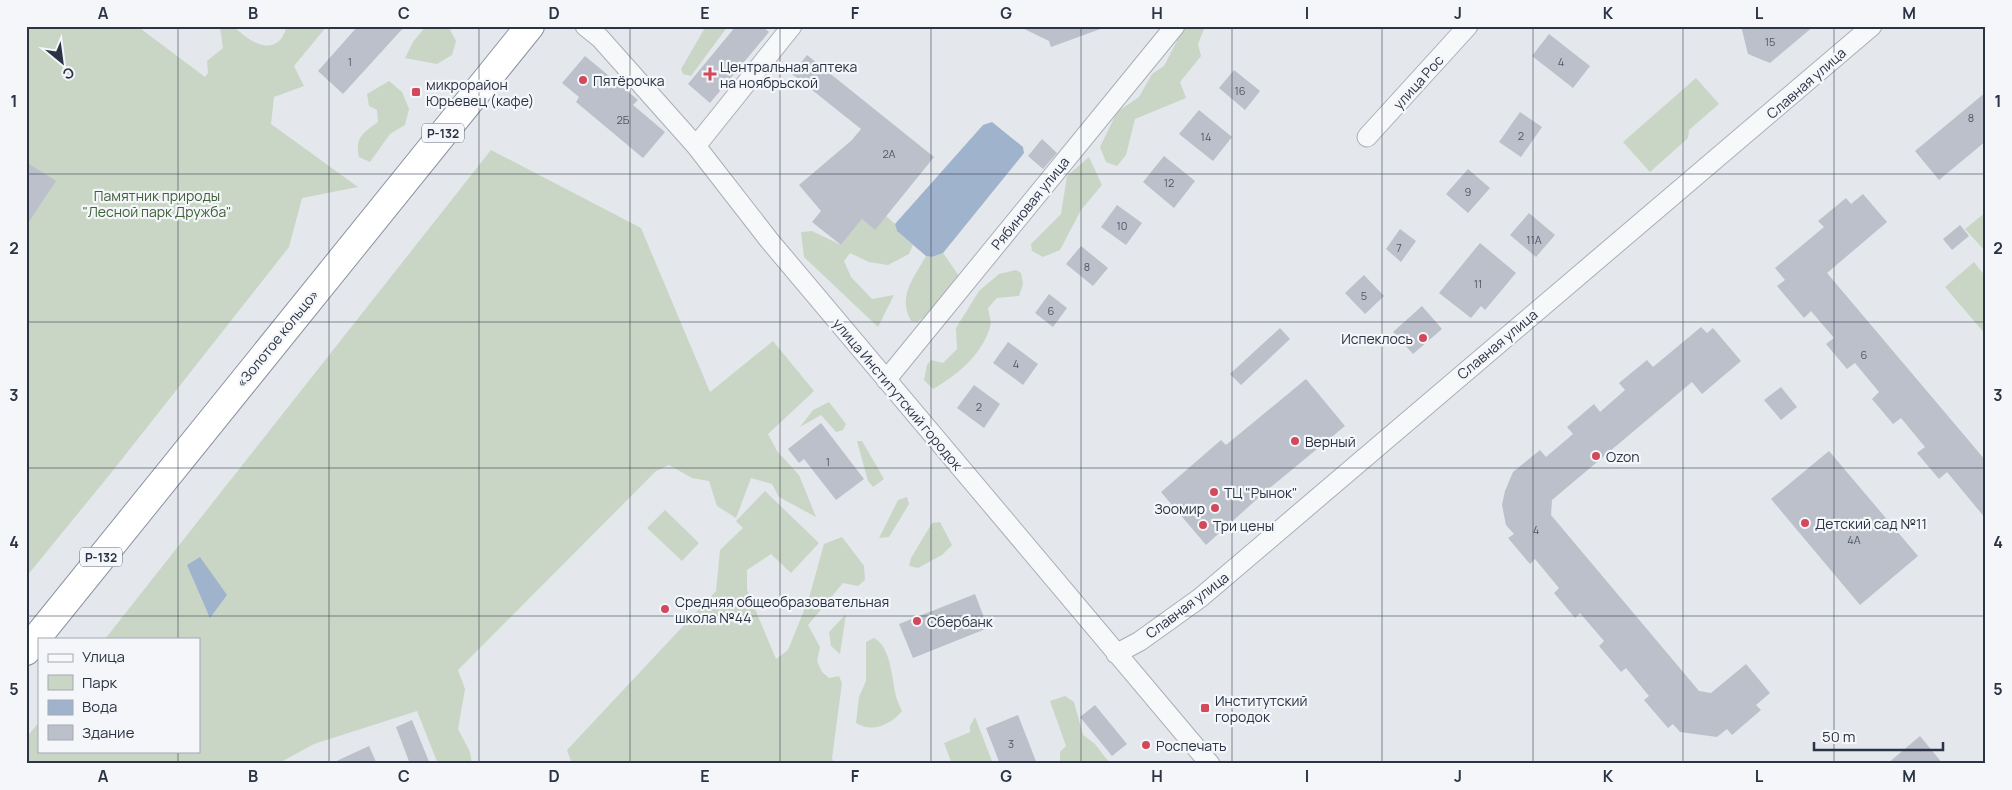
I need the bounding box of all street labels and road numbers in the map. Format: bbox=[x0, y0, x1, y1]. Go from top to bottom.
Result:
street label: Славная улица bbox=[1762, 43, 1850, 123]
street label: улица Рос bbox=[1389, 51, 1448, 113]
road number: Р-132 bbox=[422, 124, 464, 142]
street label: Рябиновая улица bbox=[987, 153, 1073, 253]
street label: «Золотое кольцо» bbox=[231, 285, 323, 391]
street label: Славная улица bbox=[1453, 305, 1541, 383]
street label: улица Институтский городок bbox=[829, 314, 968, 475]
road number: Р-132 bbox=[80, 548, 122, 566]
street label: Славная улица bbox=[1142, 567, 1232, 643]

